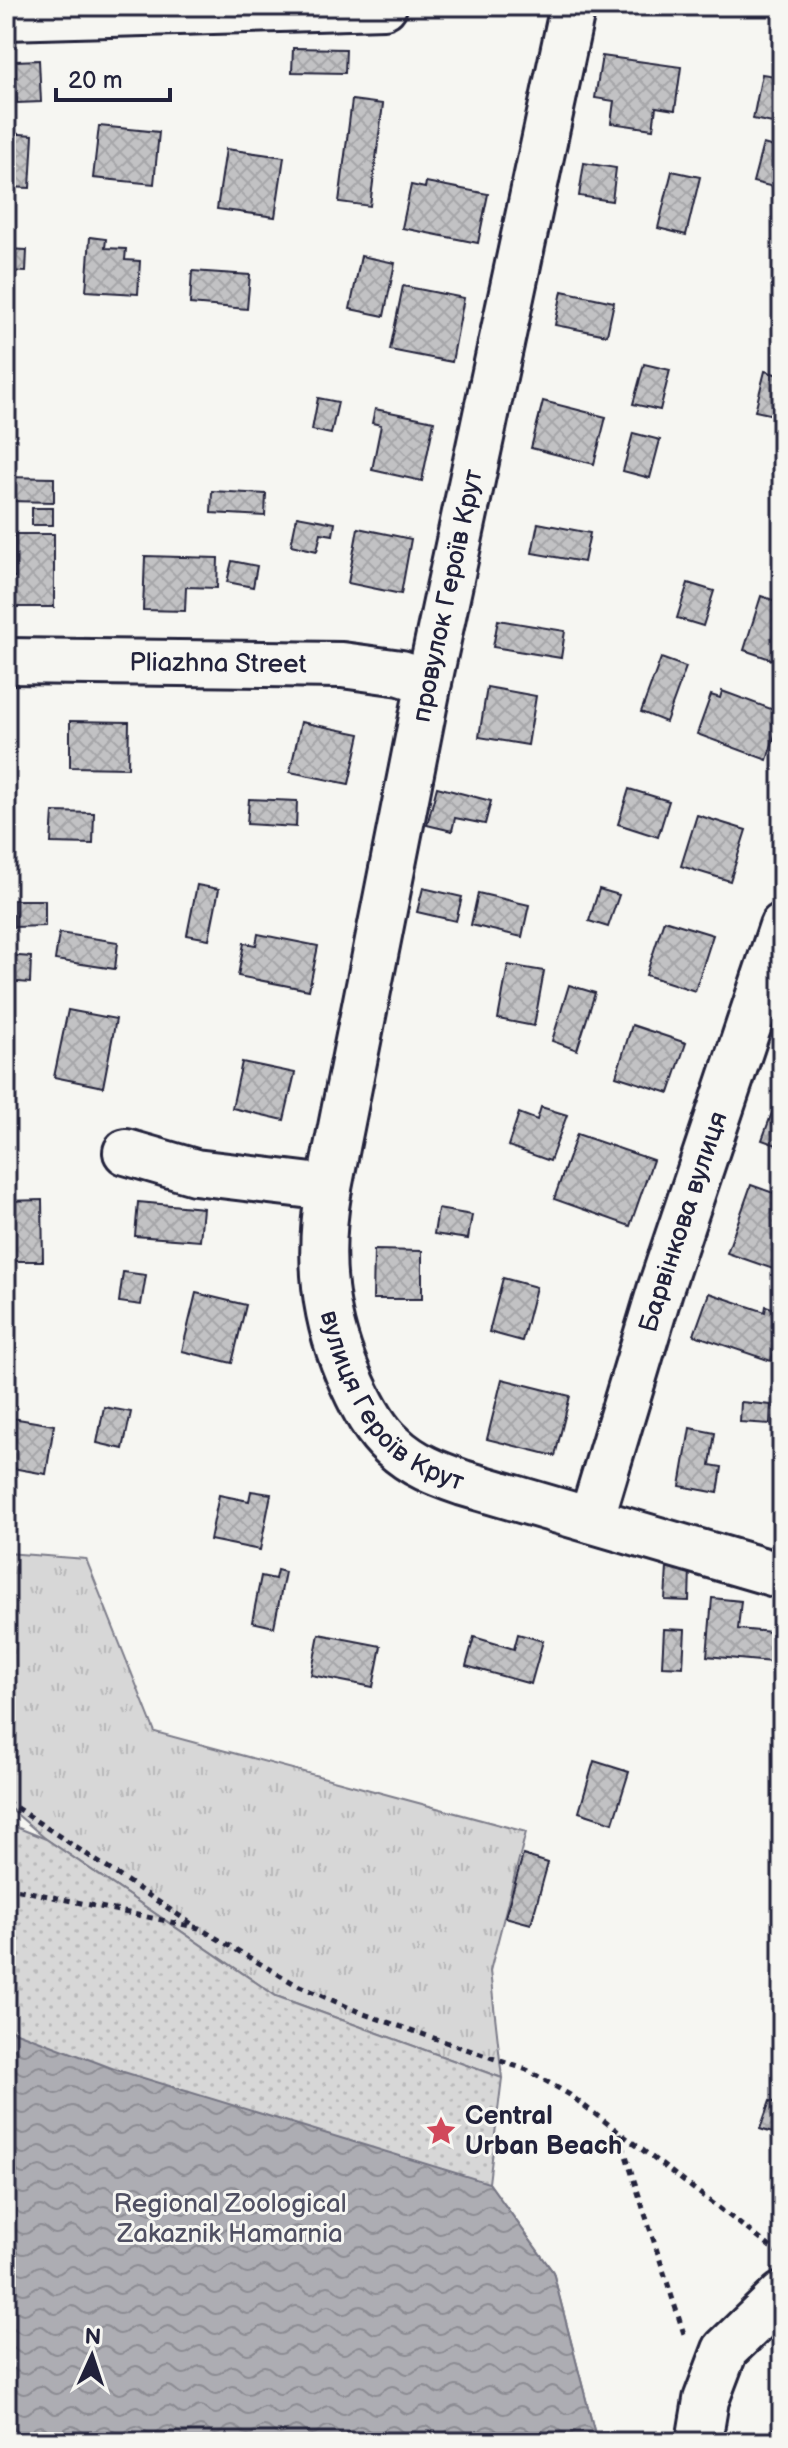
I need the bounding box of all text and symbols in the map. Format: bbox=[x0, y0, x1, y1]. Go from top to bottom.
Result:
scale bar bbox=[56, 52, 170, 102]
text: 20 m bbox=[68, 66, 123, 95]
street label: провулок Героїв Крут bbox=[406, 467, 489, 725]
street label: Pliazhna Street bbox=[129, 647, 307, 680]
street label: Барвінкова вулиця bbox=[633, 1108, 734, 1336]
street label: вулиця Героїв Крут bbox=[313, 1308, 468, 1498]
place label: Central Urban Beach bbox=[465, 2101, 622, 2162]
place icon: Central Urban Beach bbox=[424, 2114, 458, 2148]
park label: Regional Zoological Zakaznik Hamarnia bbox=[113, 2189, 347, 2250]
north arrow bbox=[52, 2316, 132, 2396]
text: N bbox=[84, 2324, 102, 2351]

